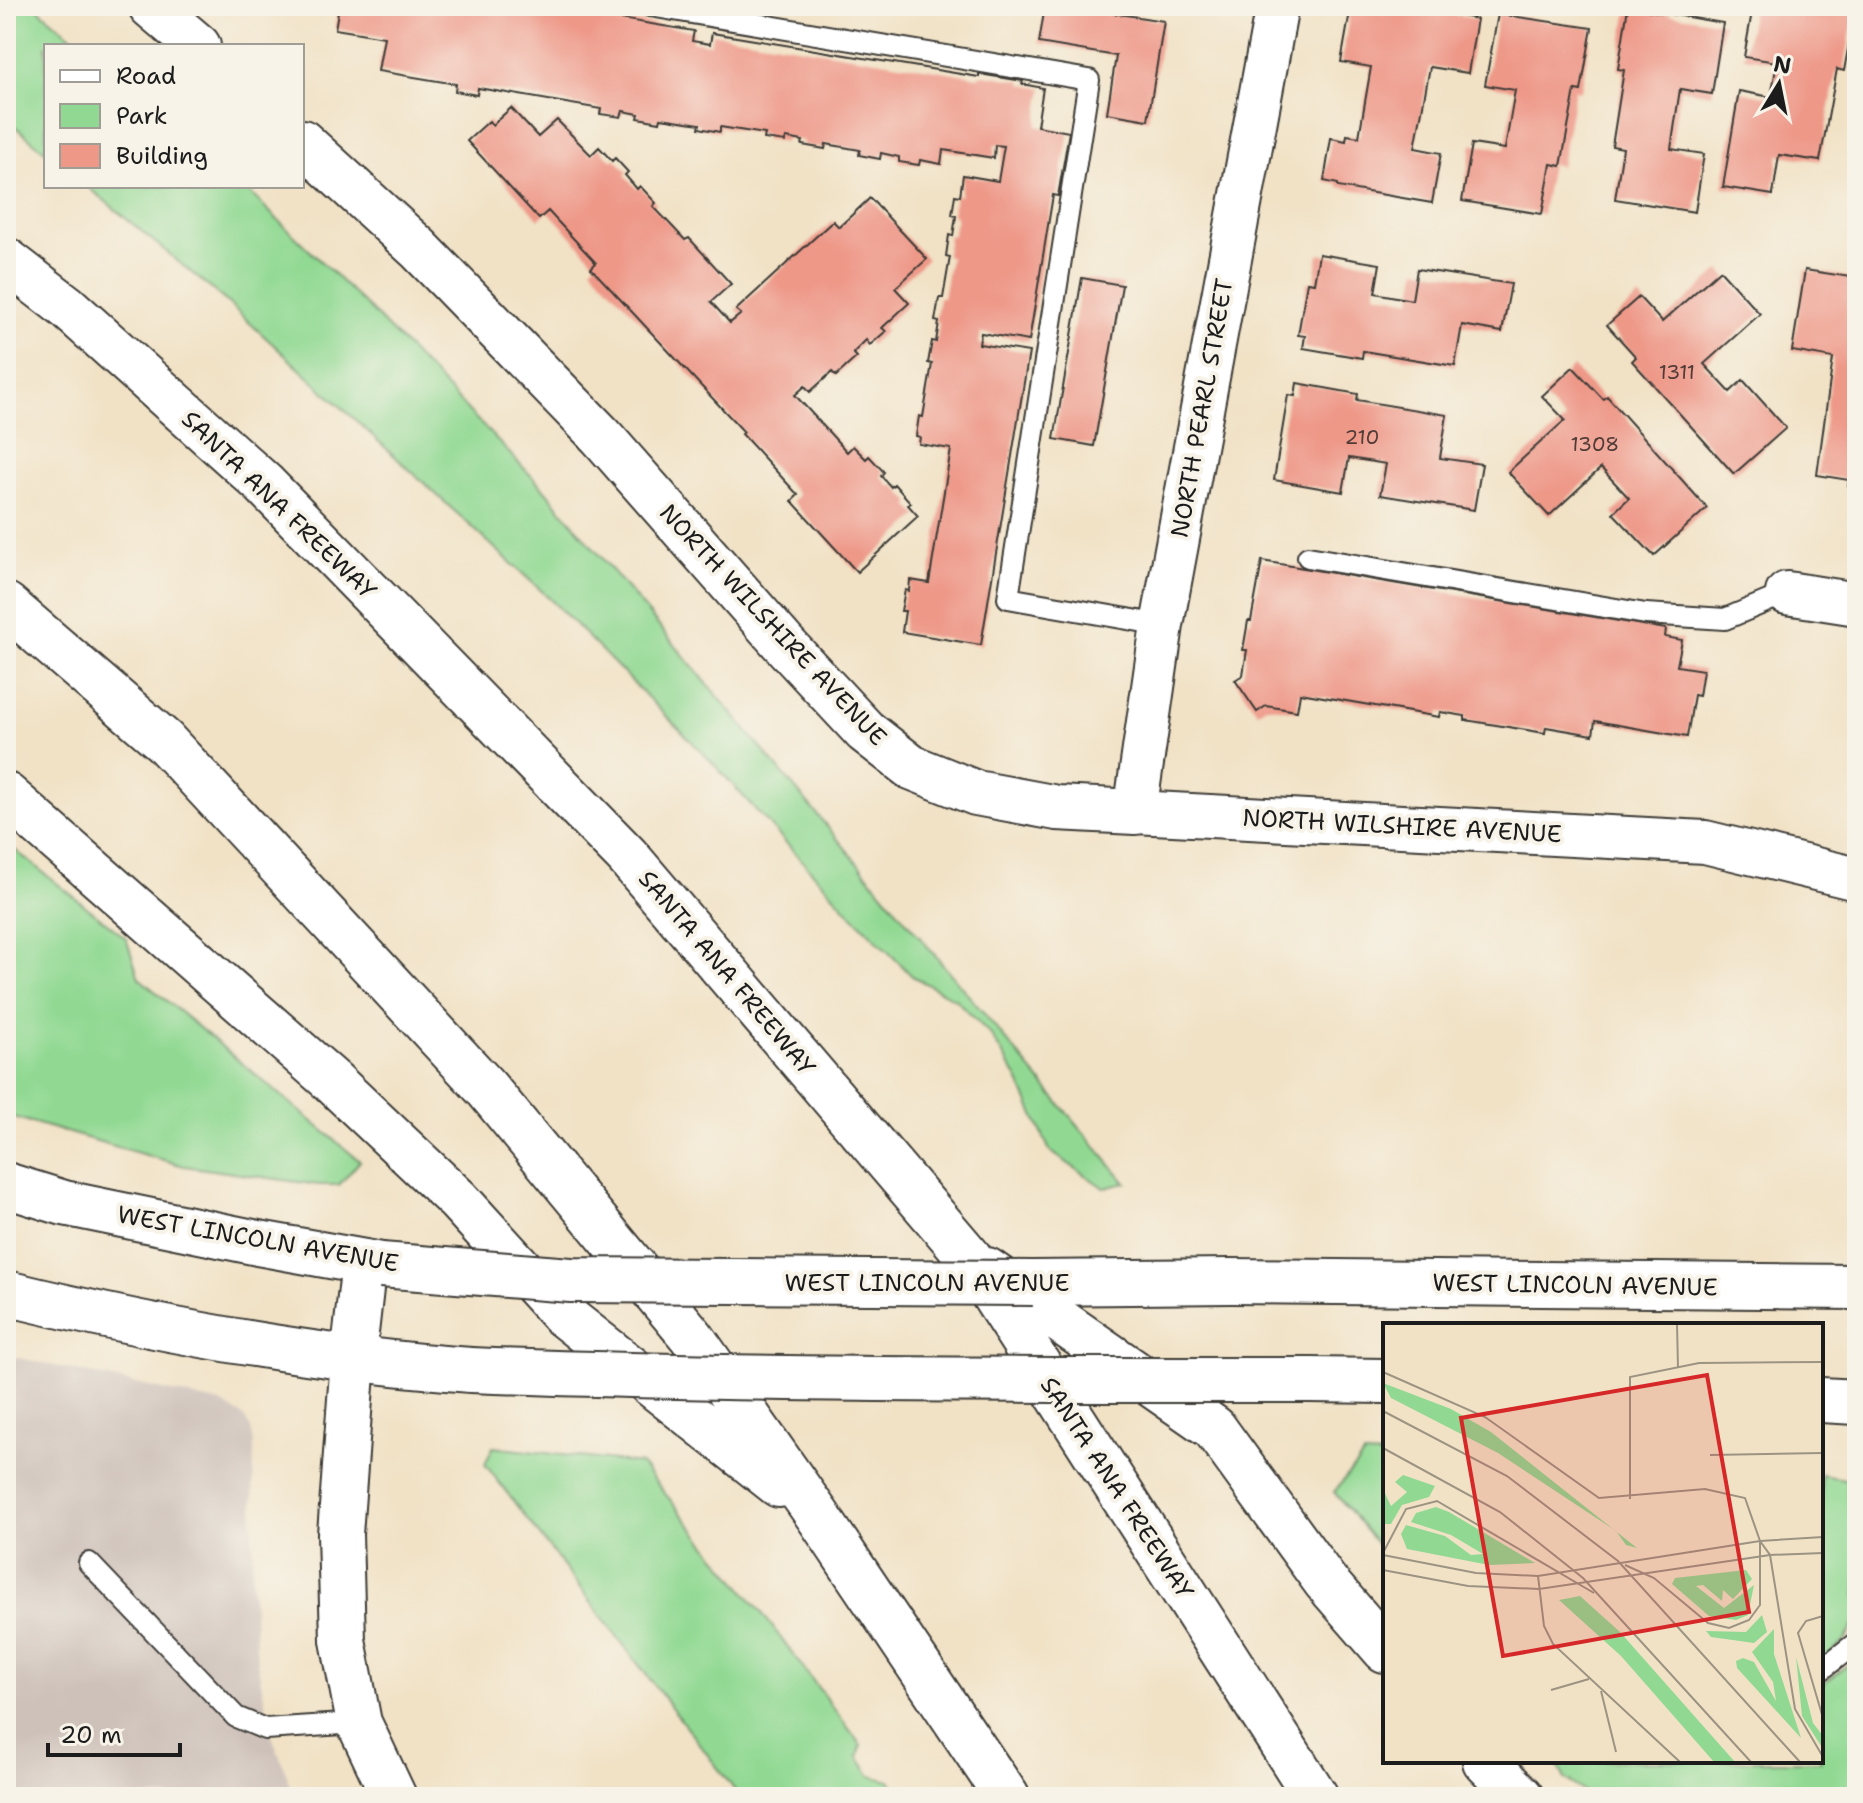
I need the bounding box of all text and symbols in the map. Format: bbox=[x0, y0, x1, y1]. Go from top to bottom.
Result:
legend bbox=[44, 44, 304, 188]
north arrow bbox=[1739, 44, 1819, 124]
text: N bbox=[1771, 49, 1793, 81]
text: Road bbox=[116, 60, 176, 92]
text: Park bbox=[116, 100, 168, 132]
text: Building bbox=[116, 140, 208, 172]
street label: NORTH PEARL STREET bbox=[1163, 276, 1241, 540]
house number: 1311 bbox=[1659, 359, 1695, 385]
street label: SANTA ANA FREEWAY bbox=[175, 403, 384, 607]
house number: 210 bbox=[1345, 424, 1379, 450]
house number: 1308 bbox=[1571, 431, 1619, 457]
street label: NORTH WILSHIRE AVENUE bbox=[652, 497, 894, 753]
street label: NORTH WILSHIRE AVENUE bbox=[1242, 802, 1562, 850]
street label: SANTA ANA FREEWAY bbox=[631, 863, 823, 1083]
street label: WEST LINCOLN AVENUE bbox=[115, 1198, 401, 1280]
street label: WEST LINCOLN AVENUE bbox=[784, 1267, 1070, 1299]
street label: WEST LINCOLN AVENUE bbox=[1432, 1267, 1718, 1303]
inset map bbox=[1383, 1323, 1823, 1763]
street label: SANTA ANA FREEWAY bbox=[1033, 1371, 1201, 1606]
scale bar bbox=[48, 1707, 180, 1757]
text: 20 m bbox=[60, 1719, 122, 1751]

